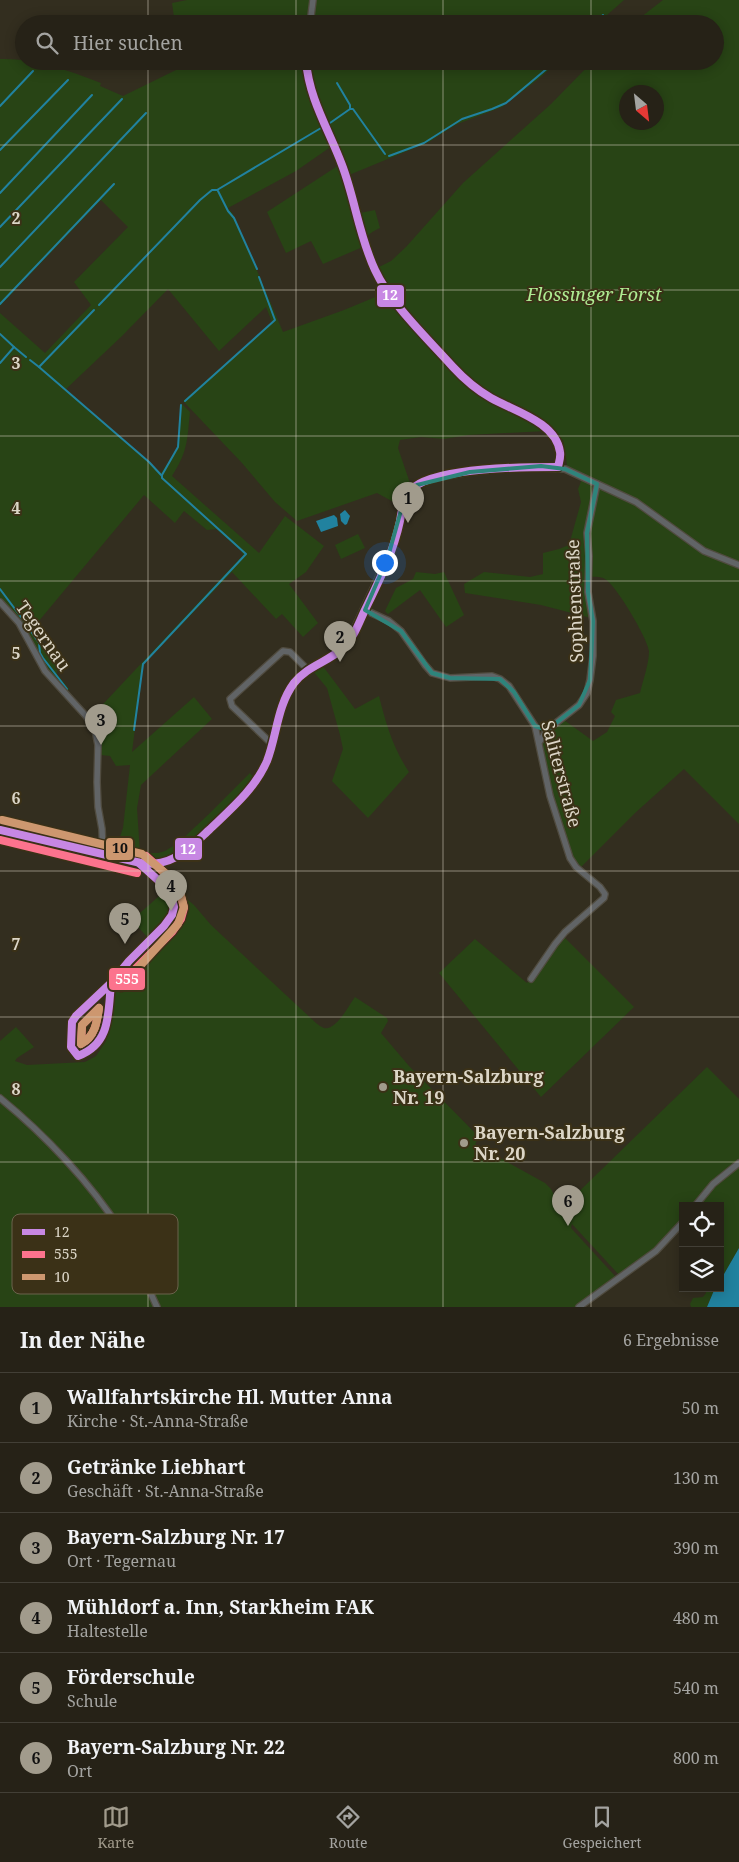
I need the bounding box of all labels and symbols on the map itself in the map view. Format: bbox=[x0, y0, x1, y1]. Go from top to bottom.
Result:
north arrow bbox=[619, 85, 664, 130]
text: 2 bbox=[11, 207, 21, 229]
park label: Flossinger Forst bbox=[526, 282, 662, 306]
line badge: 12 bbox=[376, 284, 405, 308]
text: 12 bbox=[382, 285, 398, 304]
text: 3 bbox=[11, 352, 21, 374]
pin: 1 bbox=[392, 482, 424, 523]
text: 4 bbox=[11, 497, 21, 519]
street label: Sophienstraße bbox=[560, 539, 588, 663]
your location bbox=[372, 550, 398, 576]
street label: Tegernau bbox=[11, 595, 77, 676]
pin: 2 bbox=[324, 621, 356, 662]
text: 5 bbox=[11, 642, 21, 664]
pin: 3 bbox=[85, 704, 117, 745]
street label: Saliterstraße bbox=[536, 718, 588, 830]
text: 6 bbox=[11, 787, 21, 809]
line badge: 10 bbox=[105, 837, 134, 861]
line badge: 12 bbox=[174, 837, 203, 861]
text: 10 bbox=[112, 838, 128, 857]
text: 12 bbox=[180, 839, 196, 858]
pin: 4 bbox=[155, 870, 187, 911]
pin: 5 bbox=[109, 903, 141, 944]
text: 7 bbox=[11, 933, 21, 955]
line badge: 555 bbox=[108, 967, 146, 991]
text: 555 bbox=[115, 969, 139, 988]
place label: Bayern-Salzburg Nr. 19 bbox=[393, 1064, 544, 1109]
text: 8 bbox=[11, 1078, 21, 1100]
marker: Bayern-Salzburg Nr. 19 bbox=[377, 1081, 389, 1093]
place label: Bayern-Salzburg Nr. 20 bbox=[474, 1120, 625, 1165]
marker: Bayern-Salzburg Nr. 20 bbox=[458, 1137, 470, 1149]
pin: 6 bbox=[552, 1185, 584, 1226]
legend bbox=[12, 1214, 178, 1294]
text: 12 bbox=[54, 1222, 70, 1241]
text: 555 bbox=[54, 1244, 77, 1263]
text: 10 bbox=[54, 1267, 70, 1286]

